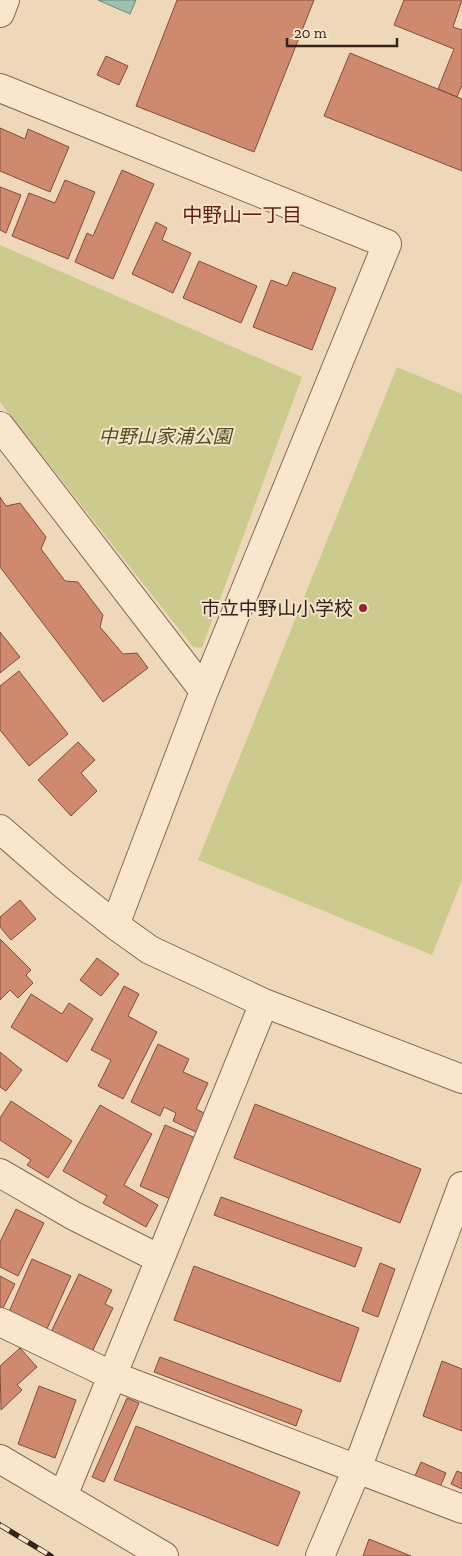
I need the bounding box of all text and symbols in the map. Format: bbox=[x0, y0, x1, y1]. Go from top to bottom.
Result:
scale bar bbox=[287, 15, 397, 47]
text: 20 m bbox=[294, 24, 327, 42]
district label: 中野山一丁目 bbox=[182, 203, 302, 227]
park label: 中野山家浦公園 bbox=[98, 425, 234, 448]
place label: 市立中野山小学校 bbox=[201, 597, 353, 620]
marker: 市立中野山小学校 bbox=[357, 602, 369, 614]

